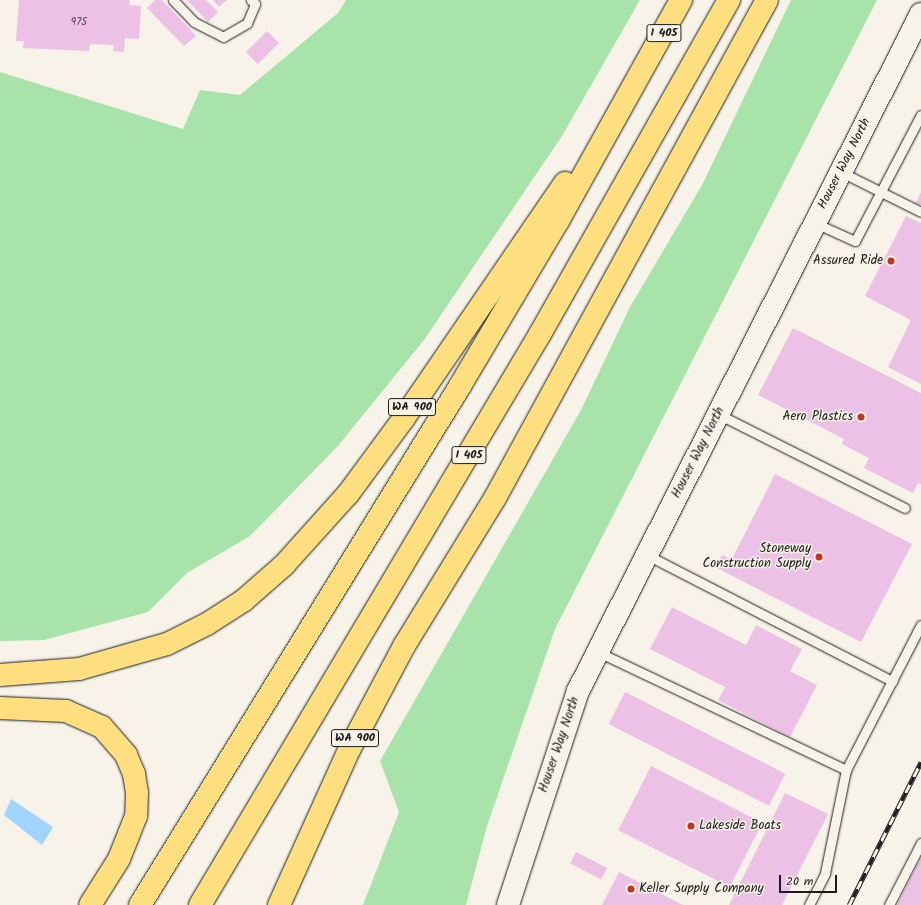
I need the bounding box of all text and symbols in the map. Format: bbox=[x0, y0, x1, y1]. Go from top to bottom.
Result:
house number: 975 bbox=[71, 15, 87, 29]
road number: I 405 bbox=[646, 23, 682, 43]
street label: Houser Way North bbox=[815, 116, 875, 212]
place label: Assured Ride bbox=[813, 253, 883, 269]
marker: Assured Ride bbox=[886, 256, 896, 266]
road number: WA 900 bbox=[388, 397, 436, 417]
street label: Houser Way North bbox=[669, 405, 729, 501]
place label: Aero Plastics bbox=[783, 409, 853, 425]
marker: Aero Plastics bbox=[856, 412, 866, 422]
road number: I 405 bbox=[451, 445, 487, 465]
place label: Stoneway Construction Supply bbox=[702, 542, 811, 573]
marker: Stoneway Construction Supply bbox=[814, 552, 824, 562]
street label: Houser Way North bbox=[536, 695, 584, 795]
road number: WA 900 bbox=[331, 728, 379, 748]
place label: Lakeside Boats bbox=[699, 818, 781, 834]
marker: Lakeside Boats bbox=[686, 821, 696, 831]
scale bar bbox=[781, 867, 839, 893]
text: 20 m bbox=[786, 872, 813, 891]
place label: Keller Supply Company bbox=[639, 881, 764, 897]
marker: Keller Supply Company bbox=[626, 884, 636, 894]

